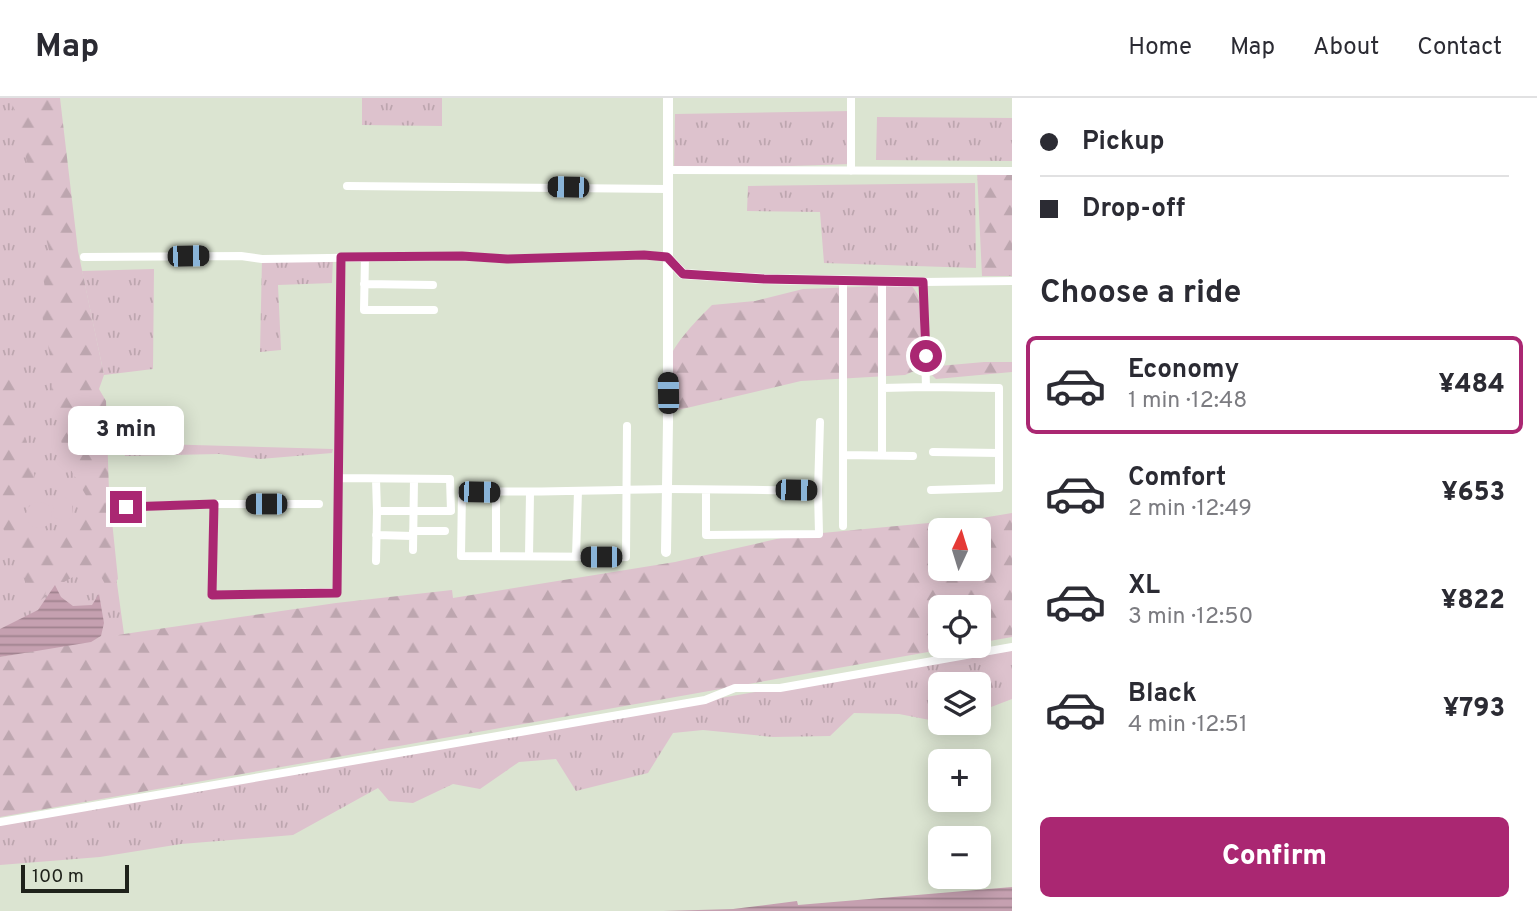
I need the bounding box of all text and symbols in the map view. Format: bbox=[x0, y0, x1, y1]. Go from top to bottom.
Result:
text: Map bbox=[35, 27, 99, 69]
text: Home bbox=[1128, 33, 1192, 63]
text: Map bbox=[1230, 33, 1275, 63]
text: About bbox=[1313, 33, 1379, 63]
text: Contact bbox=[1417, 33, 1502, 63]
text: Pickup bbox=[1082, 126, 1165, 159]
car bbox=[547, 176, 590, 198]
text: Drop-off bbox=[1082, 193, 1185, 226]
car bbox=[167, 245, 210, 267]
text: Choose a ride bbox=[1040, 274, 1241, 314]
route start bbox=[910, 340, 942, 372]
icon: car bbox=[1044, 354, 1107, 417]
text: Economy bbox=[1128, 354, 1239, 387]
text: ¥484 bbox=[1439, 369, 1505, 402]
car bbox=[658, 372, 679, 414]
text: 1 min · 12:48 bbox=[1128, 387, 1247, 416]
callout: 3 min bbox=[68, 406, 184, 454]
text: 3 min bbox=[96, 416, 156, 445]
icon: car bbox=[1044, 462, 1107, 525]
text: Comfort bbox=[1128, 462, 1226, 495]
text: ¥653 bbox=[1441, 477, 1505, 510]
car bbox=[775, 479, 818, 501]
car bbox=[458, 481, 501, 503]
route end bbox=[110, 491, 142, 523]
car bbox=[246, 494, 288, 515]
text: 2 min · 12:49 bbox=[1128, 495, 1252, 524]
north arrow bbox=[928, 518, 990, 581]
map controls bbox=[928, 518, 991, 889]
car bbox=[581, 547, 623, 568]
icon: car bbox=[1044, 570, 1107, 633]
text: XL bbox=[1128, 570, 1160, 603]
text: ¥822 bbox=[1441, 585, 1505, 618]
button: locate bbox=[928, 595, 991, 658]
text: 3 min · 12:50 bbox=[1128, 603, 1253, 632]
button: layers bbox=[928, 672, 991, 735]
icon: car bbox=[1044, 678, 1107, 741]
text: Black bbox=[1128, 678, 1197, 711]
text: ¥793 bbox=[1443, 693, 1505, 726]
text: 4 min · 12:51 bbox=[1128, 711, 1247, 740]
button: + bbox=[928, 749, 991, 812]
button: Confirm bbox=[1040, 817, 1509, 897]
button: − bbox=[928, 826, 991, 889]
scale bar bbox=[21, 862, 130, 894]
text: 100 m bbox=[32, 865, 84, 889]

